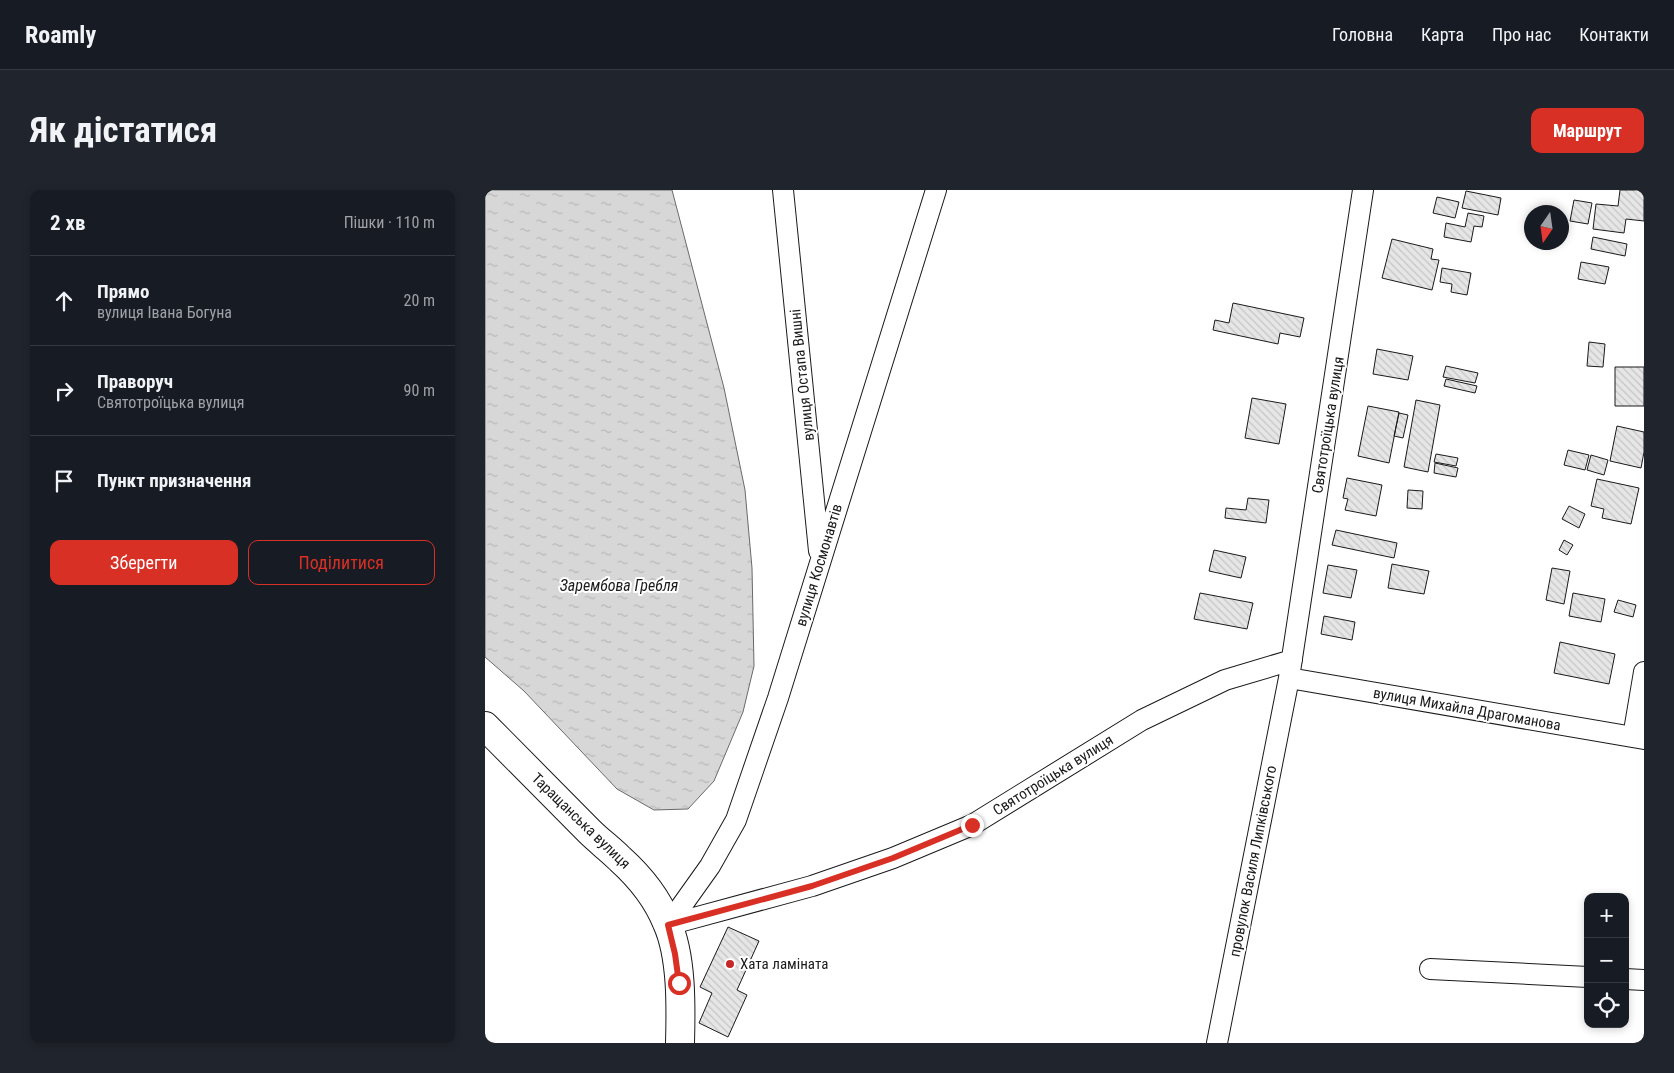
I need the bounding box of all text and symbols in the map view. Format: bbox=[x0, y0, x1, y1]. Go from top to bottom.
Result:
text: Roamly bbox=[25, 21, 96, 49]
text: Головна bbox=[1332, 24, 1393, 45]
text: Карта bbox=[1421, 24, 1464, 45]
text: Про нас bbox=[1492, 24, 1551, 45]
text: Контакти bbox=[1579, 24, 1649, 45]
button: Маршрут bbox=[1531, 108, 1644, 153]
text: Як дістатися bbox=[30, 110, 217, 151]
north arrow bbox=[1524, 205, 1569, 250]
text: 2 хв bbox=[50, 211, 85, 235]
text: Пішки · 110 m bbox=[344, 213, 435, 232]
text: Прямо bbox=[97, 280, 150, 303]
icon: ahead bbox=[50, 287, 78, 315]
text: 20 m bbox=[403, 291, 435, 310]
text: вулиця Івана Богуна bbox=[97, 303, 232, 322]
street label: вулиця Остапа Вишні bbox=[786, 308, 818, 442]
street label: Святотроїцька вулиця bbox=[1308, 355, 1348, 495]
text: Праворуч bbox=[97, 370, 173, 393]
icon: right bbox=[50, 377, 78, 405]
text: 90 m bbox=[403, 381, 435, 400]
text: Святотроїцька вулиця bbox=[97, 393, 245, 412]
icon: arrive bbox=[50, 467, 78, 495]
text: Пункт призначення bbox=[97, 469, 251, 492]
street label: вулиця Космонавтів bbox=[792, 502, 846, 628]
button: Зберегти bbox=[50, 540, 238, 585]
button: Поділитися bbox=[248, 540, 435, 585]
water label: Зарембова Гребля bbox=[560, 576, 679, 595]
street label: вулиця Михайла Драгоманова bbox=[1372, 684, 1562, 734]
street label: Святотроїцька вулиця bbox=[990, 731, 1116, 819]
street label: провулок Василя Липківського bbox=[1226, 764, 1280, 958]
street label: Таращанська вулиця bbox=[528, 769, 634, 873]
route end bbox=[961, 814, 984, 837]
map controls bbox=[1584, 893, 1629, 1028]
button: + bbox=[1584, 893, 1629, 938]
button: − bbox=[1584, 938, 1629, 983]
place label: Хата ламіната bbox=[740, 955, 828, 973]
marker: Хата ламіната bbox=[724, 958, 736, 970]
route start bbox=[668, 972, 691, 995]
button: locate bbox=[1584, 983, 1629, 1028]

